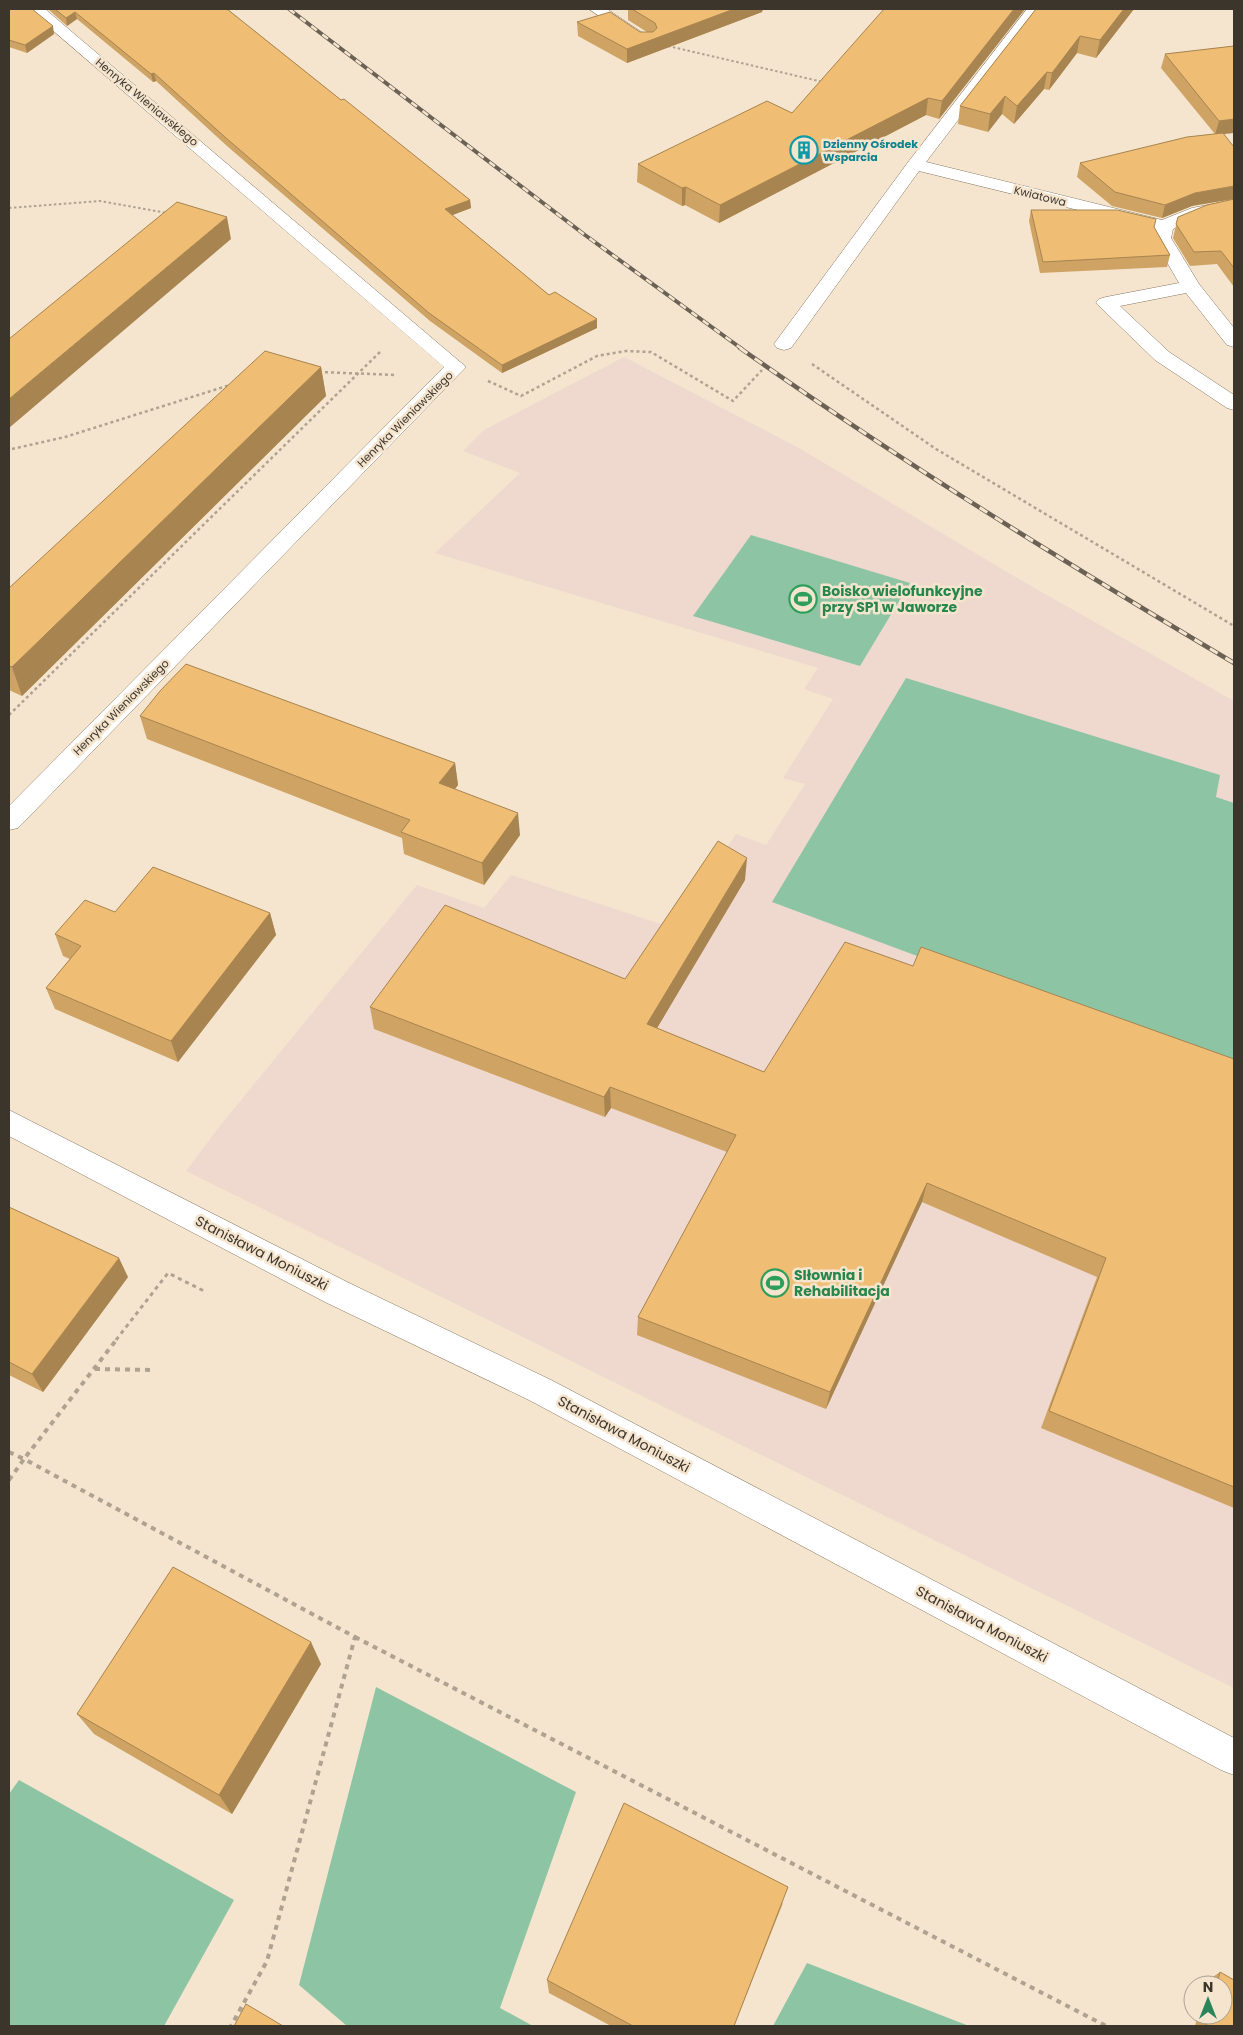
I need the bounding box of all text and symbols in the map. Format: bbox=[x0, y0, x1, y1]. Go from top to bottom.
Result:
street label: Henryka Wieniawskiego bbox=[92, 54, 202, 150]
building icon: Dzienny Ośrodek Wsparcia bbox=[789, 135, 819, 165]
place label: Dzienny Ośrodek Wsparcia bbox=[823, 136, 918, 165]
street label: Kwiatowa bbox=[1012, 182, 1068, 210]
street label: Henryka Wieniawskiego bbox=[353, 367, 457, 471]
place label: Boisko wielofunkcyjne przy SP1 w Jaworze bbox=[822, 581, 983, 617]
sports icon: Boisko wielofunkcyjne przy SP1 w Jaworze bbox=[788, 584, 818, 614]
street label: Henryka Wieniawskiego bbox=[69, 655, 173, 759]
street label: Stanisława Moniuszki bbox=[192, 1211, 332, 1295]
place label: SIłownia i Rehabilitacja bbox=[794, 1265, 890, 1301]
sports icon: SIłownia i Rehabilitacja bbox=[760, 1268, 790, 1298]
street label: Stanisława Moniuszki bbox=[554, 1391, 694, 1477]
street label: Stanisława Moniuszki bbox=[912, 1581, 1052, 1667]
north arrow bbox=[1183, 1975, 1233, 2025]
text: N bbox=[1203, 1977, 1213, 1997]

